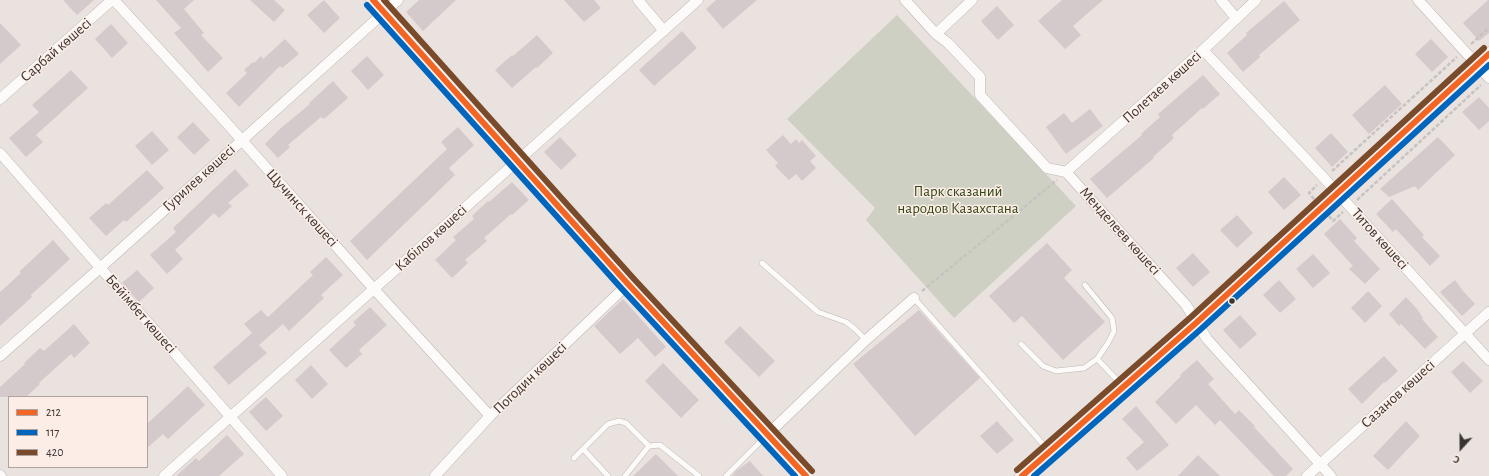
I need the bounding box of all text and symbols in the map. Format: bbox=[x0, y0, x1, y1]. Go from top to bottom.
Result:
street label: Сарбай көшесі bbox=[17, 14, 95, 86]
street label: Полетаев көшесі bbox=[1119, 47, 1205, 127]
street label: Гурилев көшесі bbox=[159, 141, 239, 215]
street label: Щучинск көшесі bbox=[262, 165, 342, 251]
park label: Парк сказаний народов Казахстана bbox=[897, 182, 1019, 217]
street label: Менделеев көшесі bbox=[1076, 183, 1164, 279]
street label: Кабілов көшесі bbox=[391, 201, 471, 275]
street label: Титов көшесі bbox=[1348, 204, 1412, 274]
street label: Бейімбет көшесі bbox=[102, 271, 180, 357]
unlabelled marker bbox=[1227, 296, 1237, 306]
street label: Погодин көшесі bbox=[489, 338, 571, 418]
street label: Сазанов көшесі bbox=[1357, 356, 1439, 432]
legend bbox=[8, 396, 148, 468]
text: 212 bbox=[46, 406, 61, 418]
text: 117 bbox=[46, 426, 59, 438]
north arrow bbox=[1441, 428, 1481, 468]
text: 420 bbox=[46, 446, 64, 458]
text: С bbox=[1452, 453, 1461, 466]

